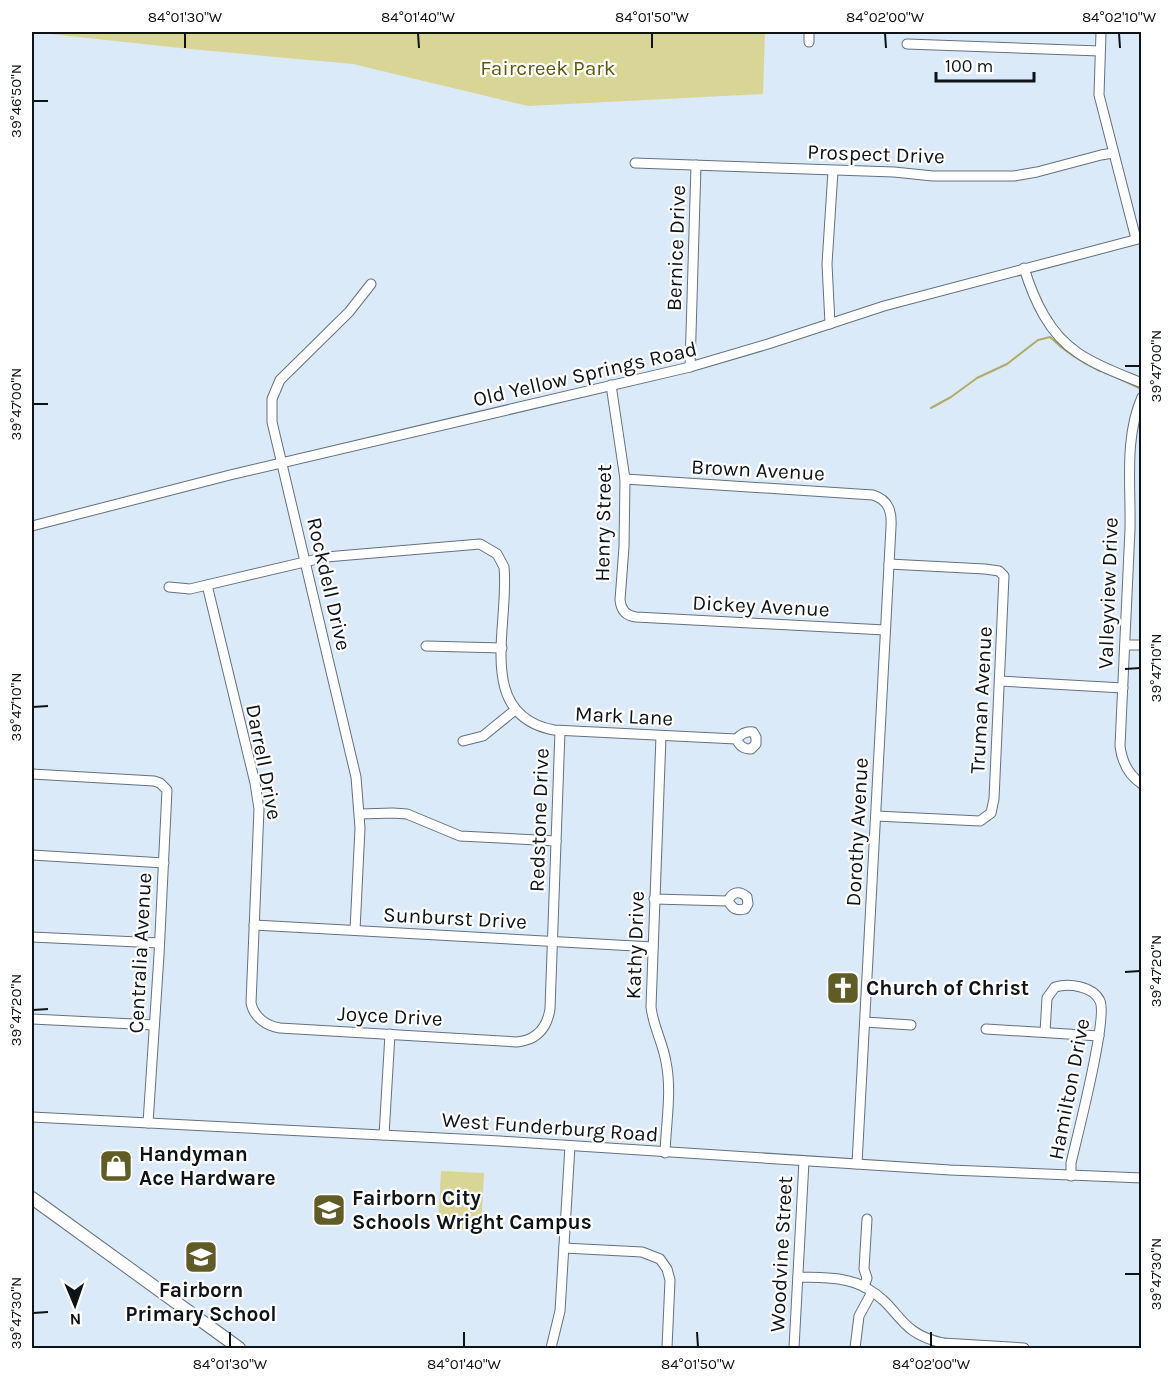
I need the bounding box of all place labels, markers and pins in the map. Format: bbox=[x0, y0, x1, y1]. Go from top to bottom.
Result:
church icon: Church of Christ bbox=[825, 970, 861, 1006]
place label: Church of Christ bbox=[866, 976, 1029, 1000]
place label: Handyman Ace Hardware bbox=[139, 1142, 276, 1190]
shop icon: Handyman Ace Hardware bbox=[98, 1148, 134, 1184]
place label: Fairborn City Schools Wright Campus bbox=[352, 1186, 592, 1234]
school or university icon: Fairborn City Schools Wright Campus bbox=[311, 1192, 347, 1228]
school or university icon: Fairborn Primary School bbox=[183, 1239, 219, 1275]
place label: Fairborn Primary School bbox=[125, 1278, 277, 1326]

